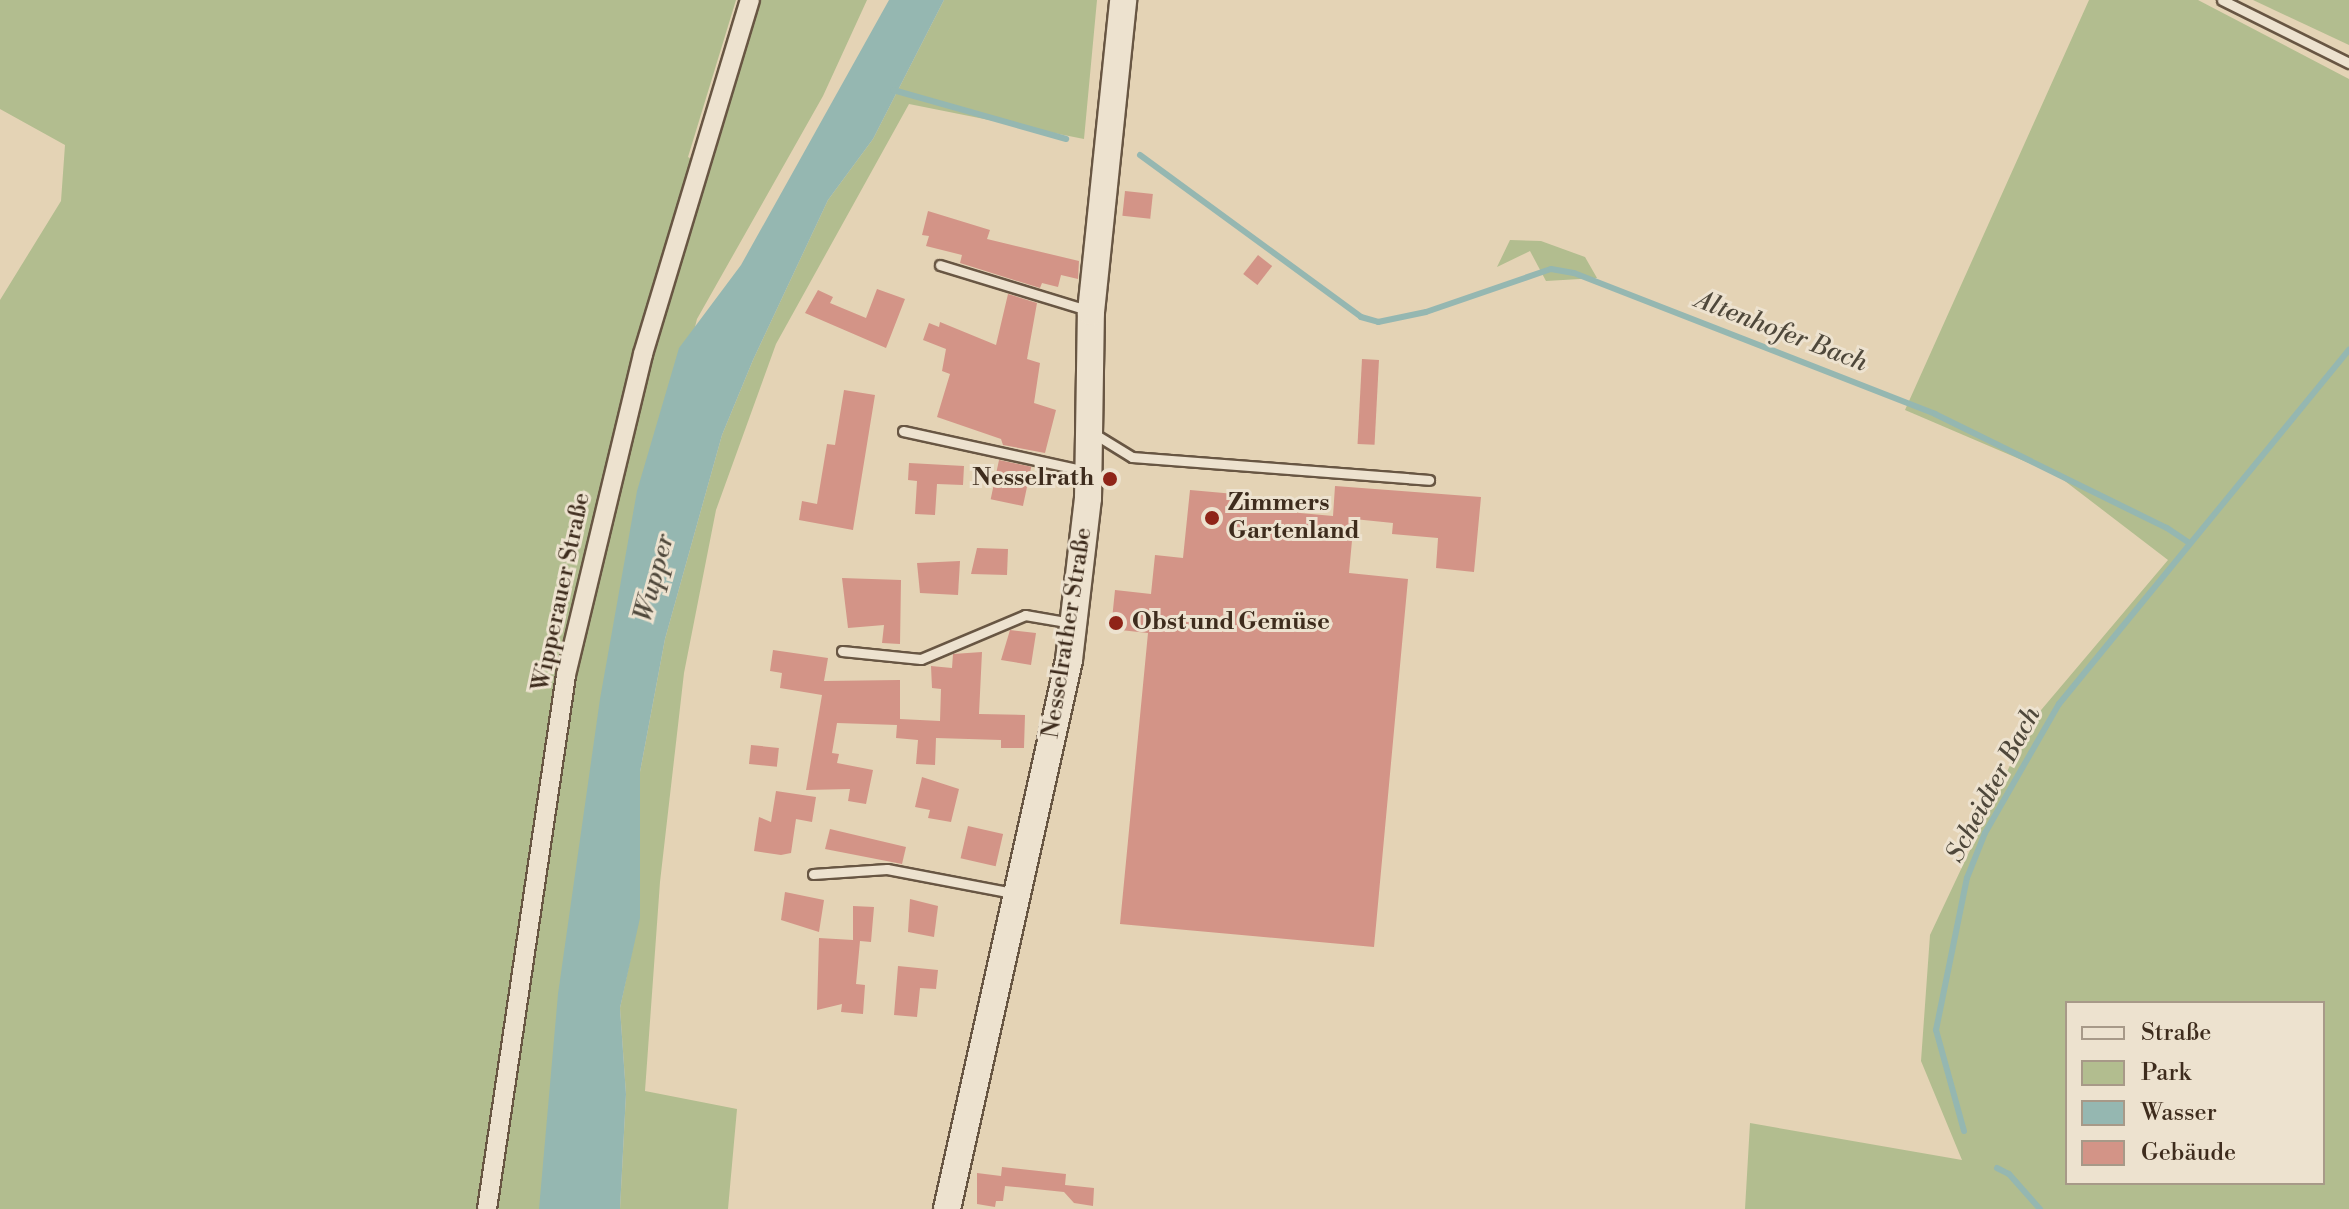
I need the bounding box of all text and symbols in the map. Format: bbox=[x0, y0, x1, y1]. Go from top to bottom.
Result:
water label: Altenhofer Bach bbox=[1691, 285, 1871, 379]
place label: Nesselrath bbox=[972, 465, 1094, 493]
marker: Nesselrath bbox=[1101, 470, 1119, 488]
street label: Wipperauer Straße bbox=[527, 490, 597, 694]
place label: Zimmers Gartenland bbox=[1228, 490, 1360, 546]
marker: Zimmers Gartenland bbox=[1203, 509, 1221, 527]
street label: Nesselrather Straße bbox=[1037, 525, 1099, 741]
water label: Wupper bbox=[628, 531, 682, 625]
place label: Obst und Gemüse bbox=[1132, 609, 1330, 637]
marker: Obst und Gemüse bbox=[1107, 614, 1125, 632]
water label: Scheidter Bach bbox=[1940, 702, 2048, 868]
legend bbox=[2065, 1001, 2325, 1185]
text: Straße bbox=[2141, 1018, 2211, 1048]
text: Park bbox=[2141, 1058, 2191, 1088]
text: Wasser bbox=[2141, 1098, 2217, 1128]
text: Gebäude bbox=[2141, 1138, 2236, 1168]

